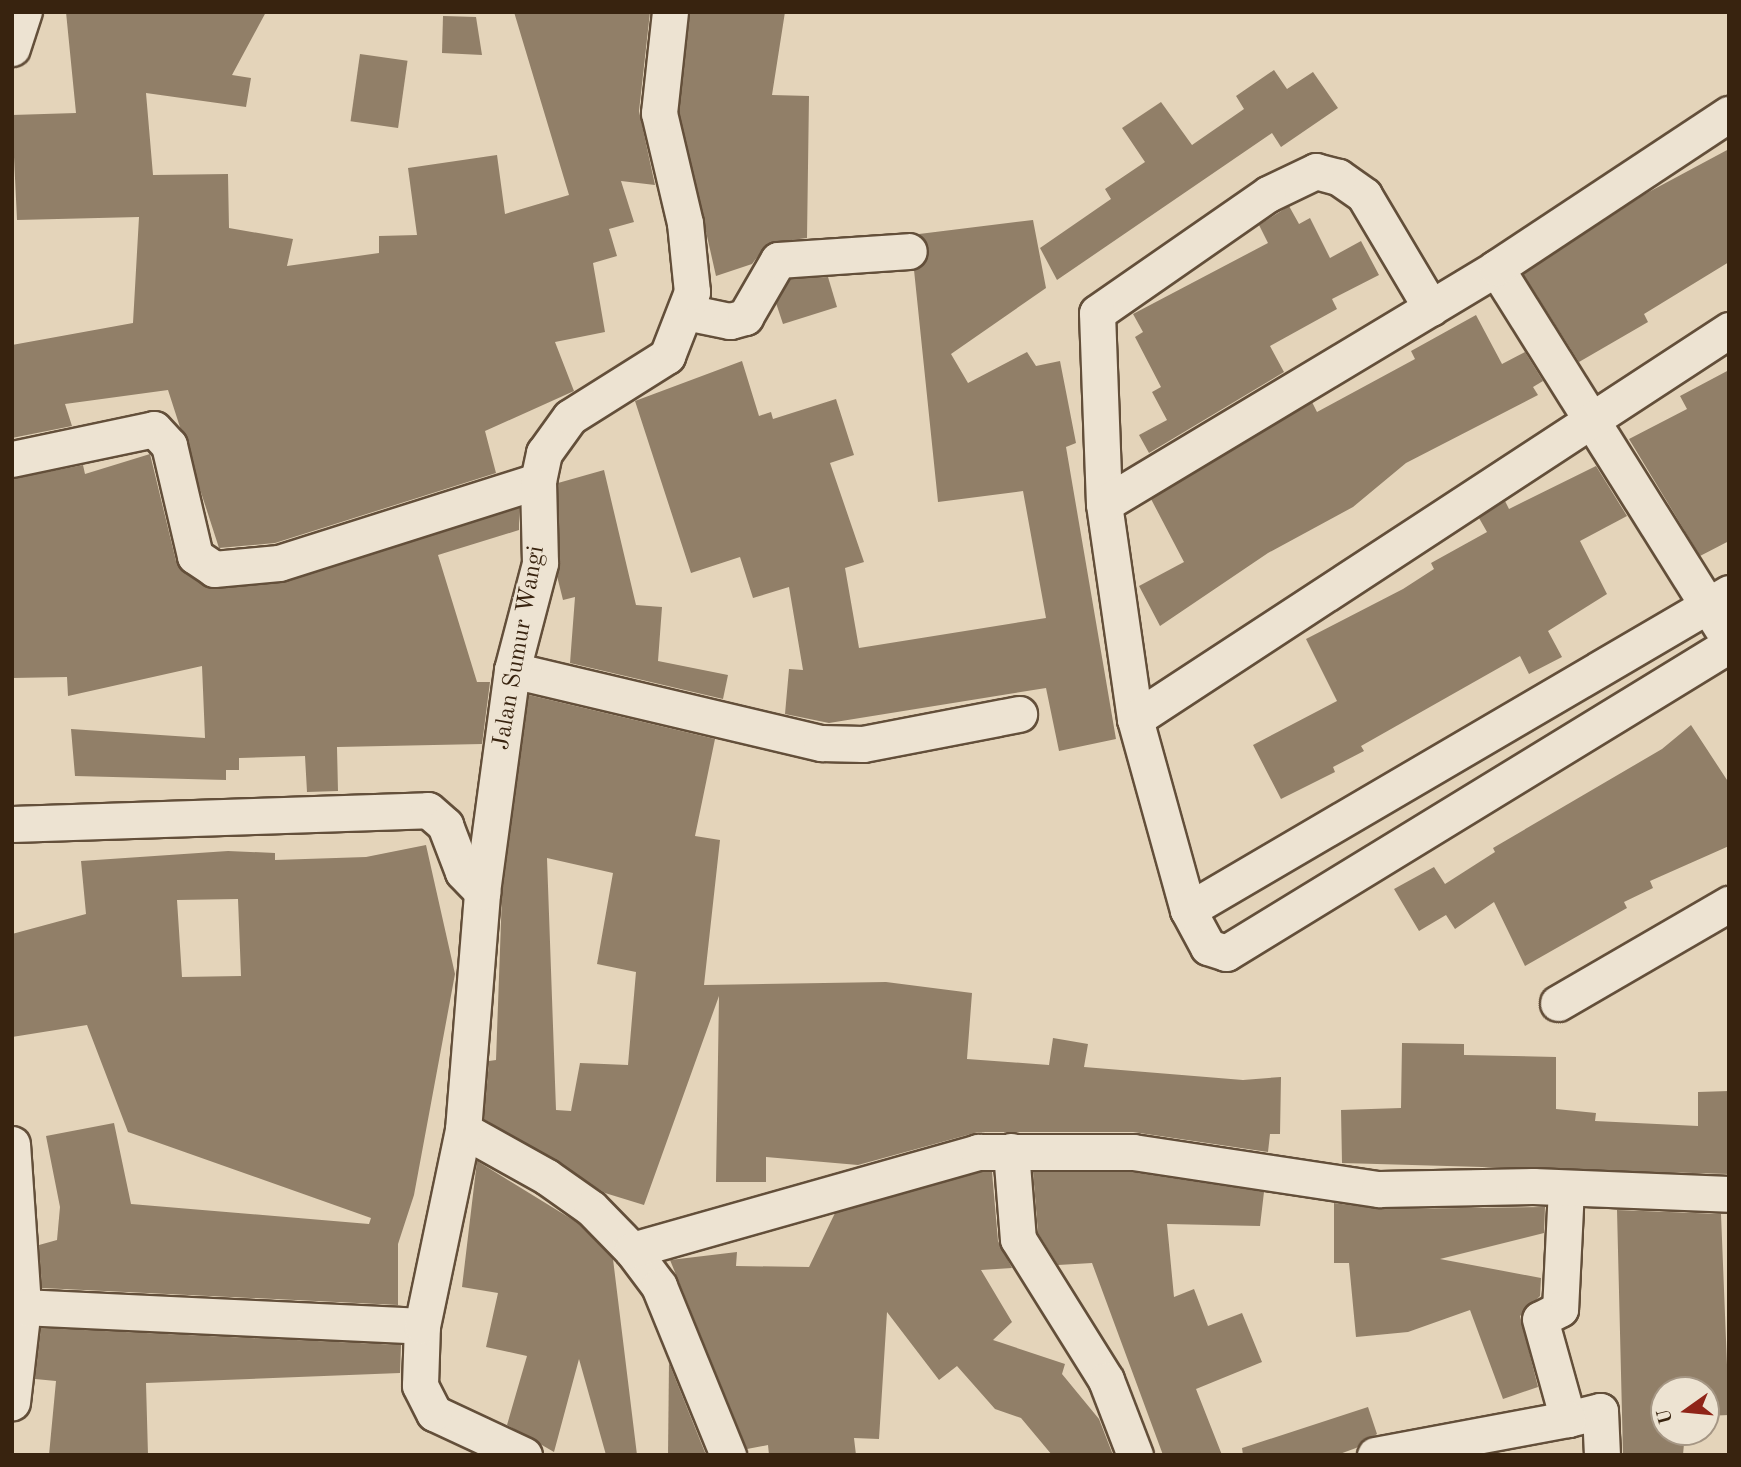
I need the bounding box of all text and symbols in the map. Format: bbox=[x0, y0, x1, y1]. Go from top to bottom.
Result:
street label: Jalan Sumur Wangi bbox=[488, 544, 552, 752]
north arrow bbox=[1650, 1376, 1720, 1446]
text: U bbox=[1655, 1406, 1677, 1426]

